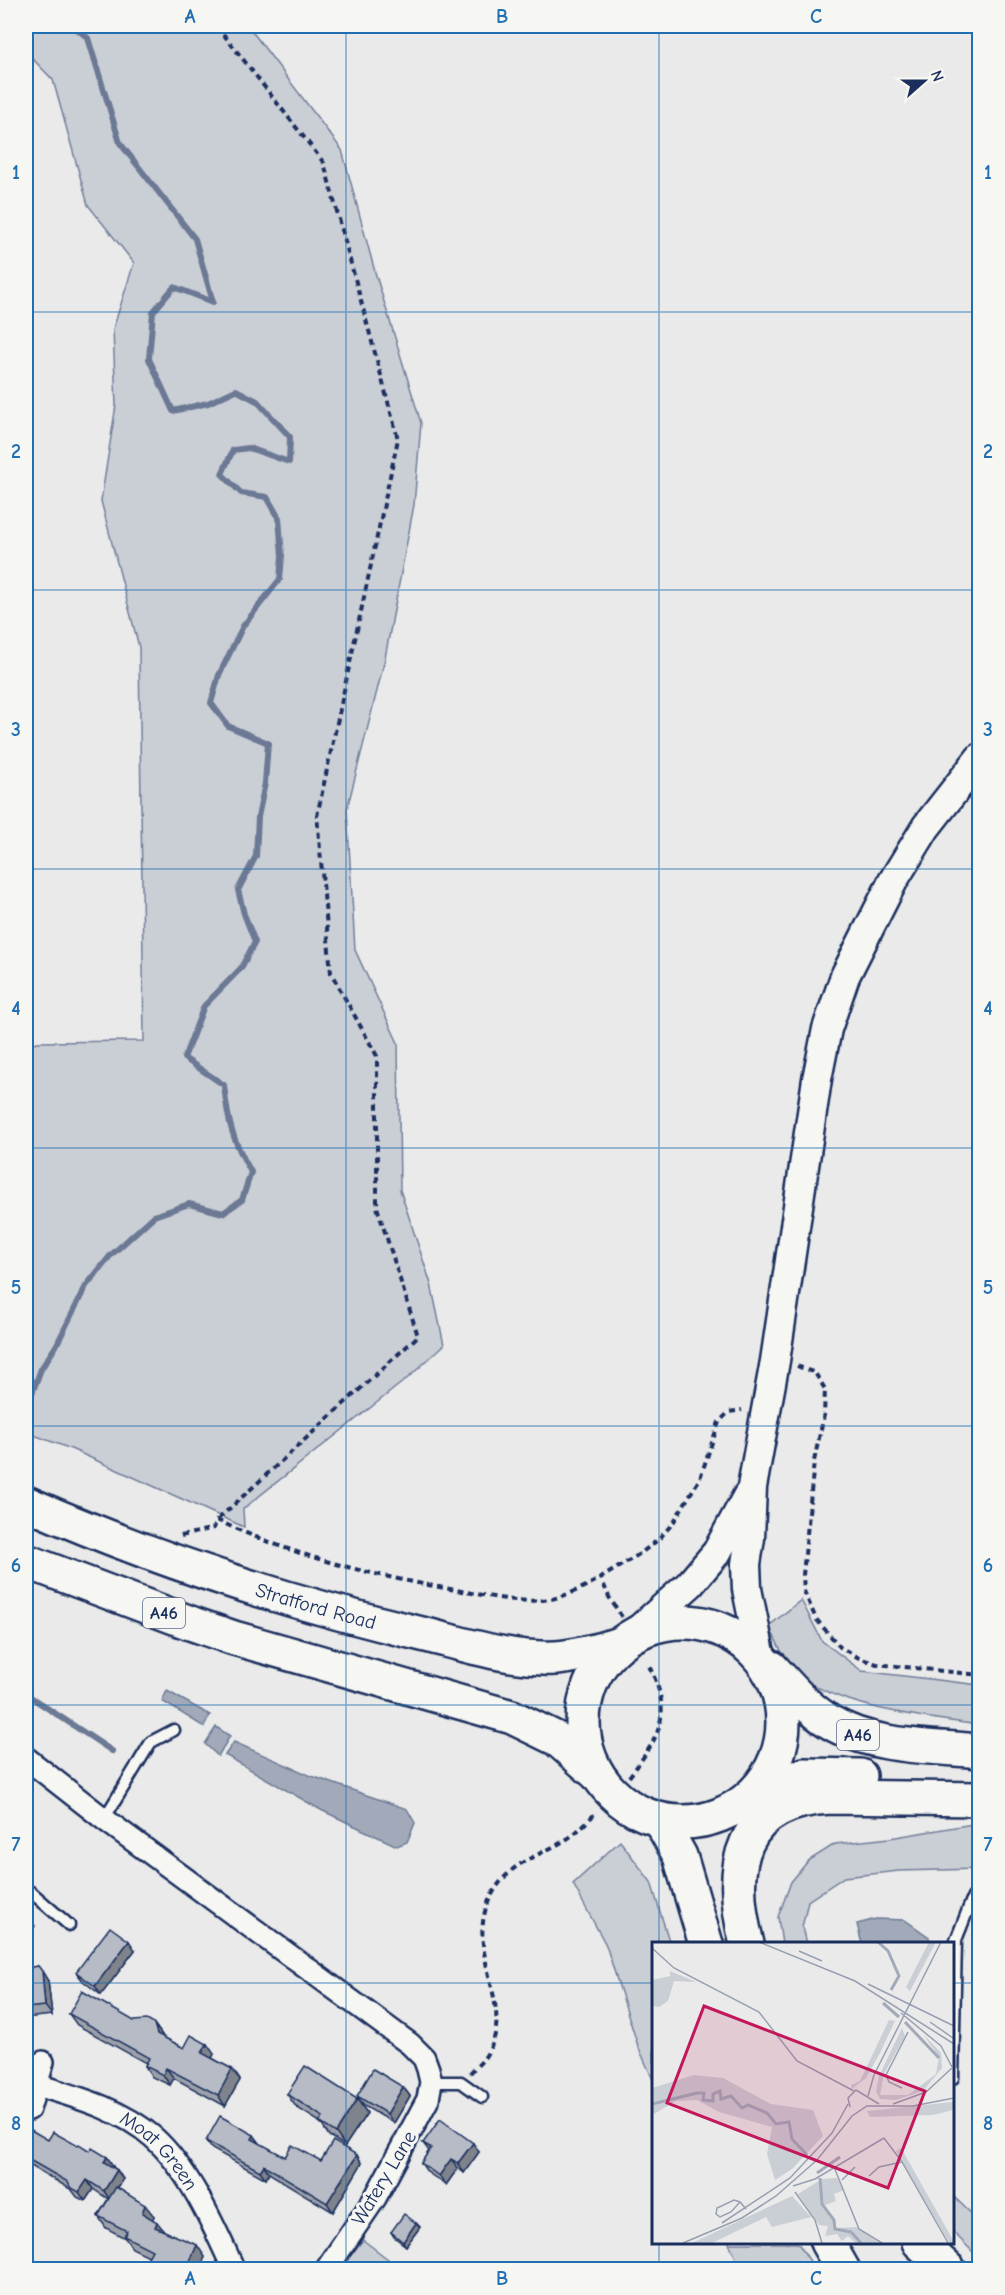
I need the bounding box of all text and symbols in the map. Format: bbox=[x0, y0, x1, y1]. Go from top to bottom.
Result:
text: A bbox=[184, 5, 196, 28]
text: B bbox=[496, 5, 508, 28]
text: C bbox=[810, 5, 822, 28]
north arrow bbox=[894, 51, 954, 111]
text: N bbox=[927, 68, 947, 84]
text: 1 bbox=[12, 161, 20, 184]
text: 1 bbox=[984, 161, 992, 184]
text: 2 bbox=[11, 440, 21, 463]
text: 2 bbox=[983, 440, 993, 463]
text: 3 bbox=[11, 718, 21, 741]
text: 3 bbox=[983, 718, 993, 741]
text: 4 bbox=[11, 997, 21, 1020]
text: 4 bbox=[983, 997, 993, 1020]
text: 5 bbox=[11, 1276, 21, 1299]
text: 5 bbox=[983, 1276, 993, 1299]
text: 6 bbox=[11, 1554, 21, 1577]
text: 6 bbox=[983, 1554, 993, 1577]
street label: Stratford Road bbox=[253, 1578, 379, 1634]
road number: A46 bbox=[143, 1598, 185, 1628]
road number: A46 bbox=[837, 1720, 879, 1750]
text: 7 bbox=[12, 1833, 21, 1856]
text: 7 bbox=[984, 1833, 993, 1856]
inset map bbox=[652, 1942, 954, 2244]
street label: Moat Green bbox=[116, 2106, 203, 2194]
text: 8 bbox=[11, 2112, 21, 2135]
text: 8 bbox=[983, 2112, 993, 2135]
street label: Watery Lane bbox=[347, 2127, 421, 2229]
text: A bbox=[184, 2267, 196, 2290]
text: B bbox=[496, 2267, 508, 2290]
text: C bbox=[810, 2267, 822, 2290]

